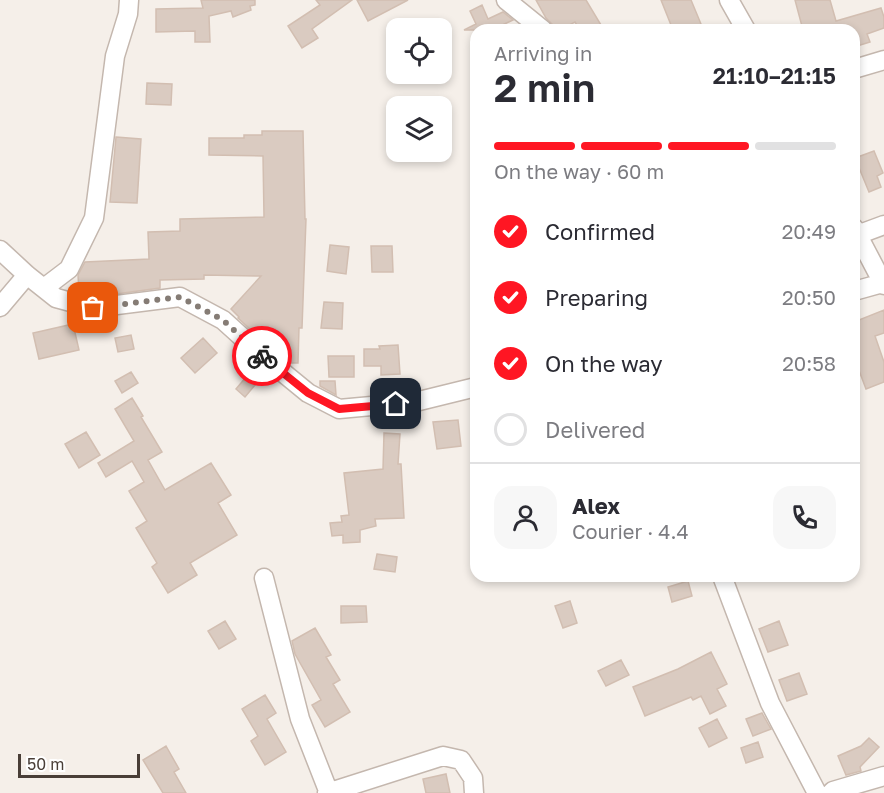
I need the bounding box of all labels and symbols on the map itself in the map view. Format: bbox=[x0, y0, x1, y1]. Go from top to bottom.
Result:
pin bbox=[67, 282, 118, 333]
courier bbox=[232, 326, 292, 386]
pin bbox=[370, 378, 421, 429]
scale bar bbox=[18, 751, 140, 778]

